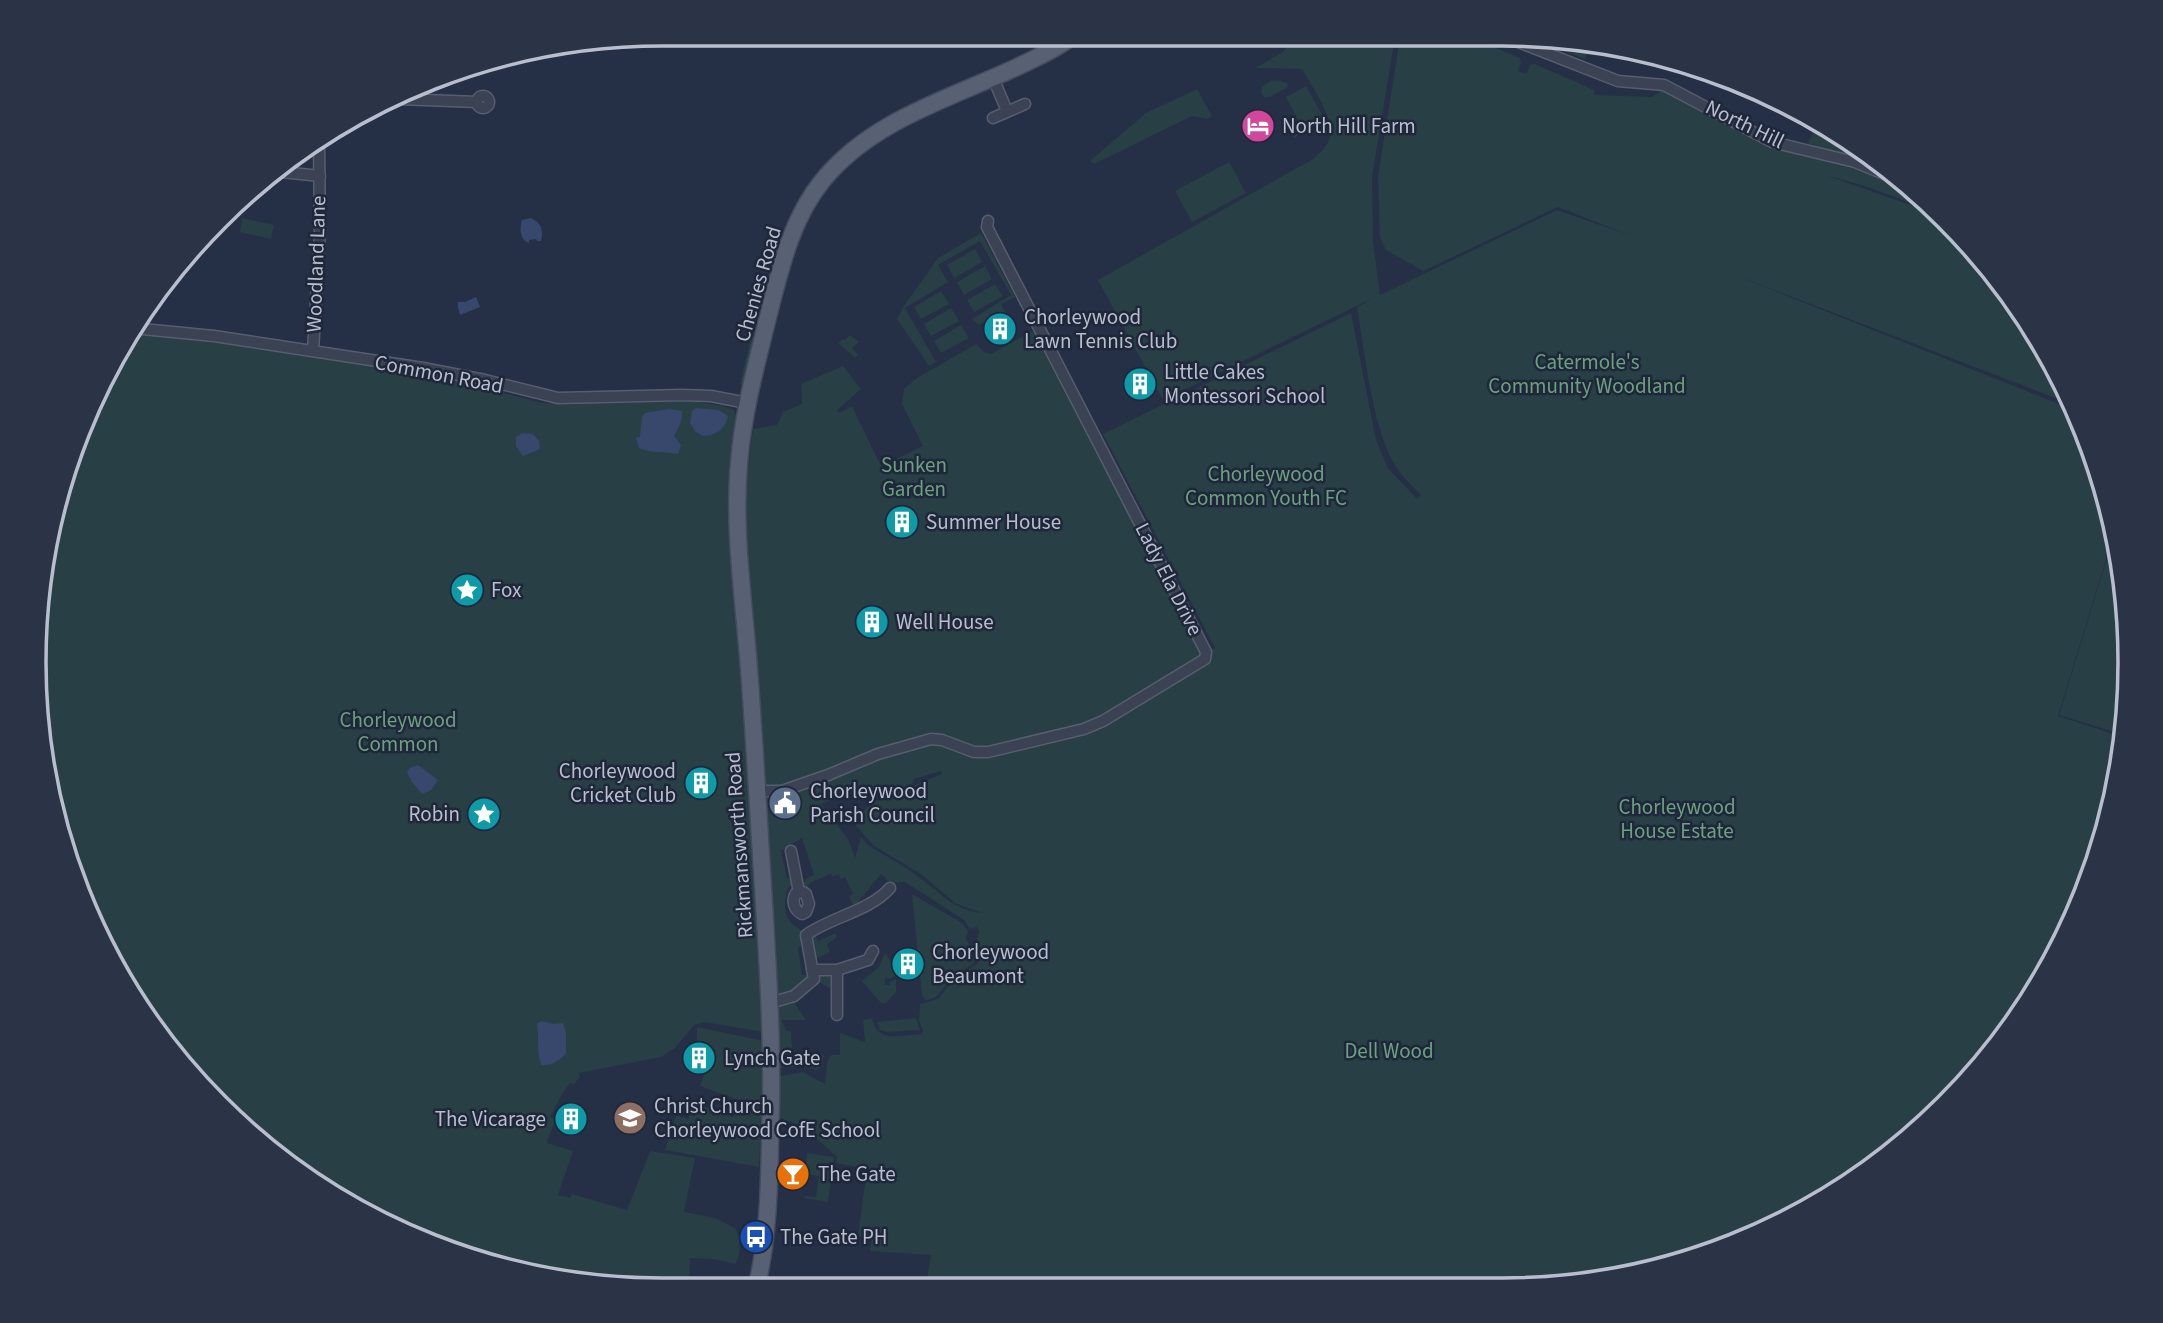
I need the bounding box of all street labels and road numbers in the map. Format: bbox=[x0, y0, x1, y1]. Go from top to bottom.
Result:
street label: North Hill bbox=[1700, 92, 1790, 156]
street label: Woodland Lane bbox=[299, 195, 333, 333]
street label: Chenies Road bbox=[727, 223, 789, 345]
street label: Common Road bbox=[372, 347, 506, 401]
street label: Lady Ela Drive bbox=[1128, 517, 1210, 641]
street label: Rickmansworth Road bbox=[718, 751, 760, 939]

